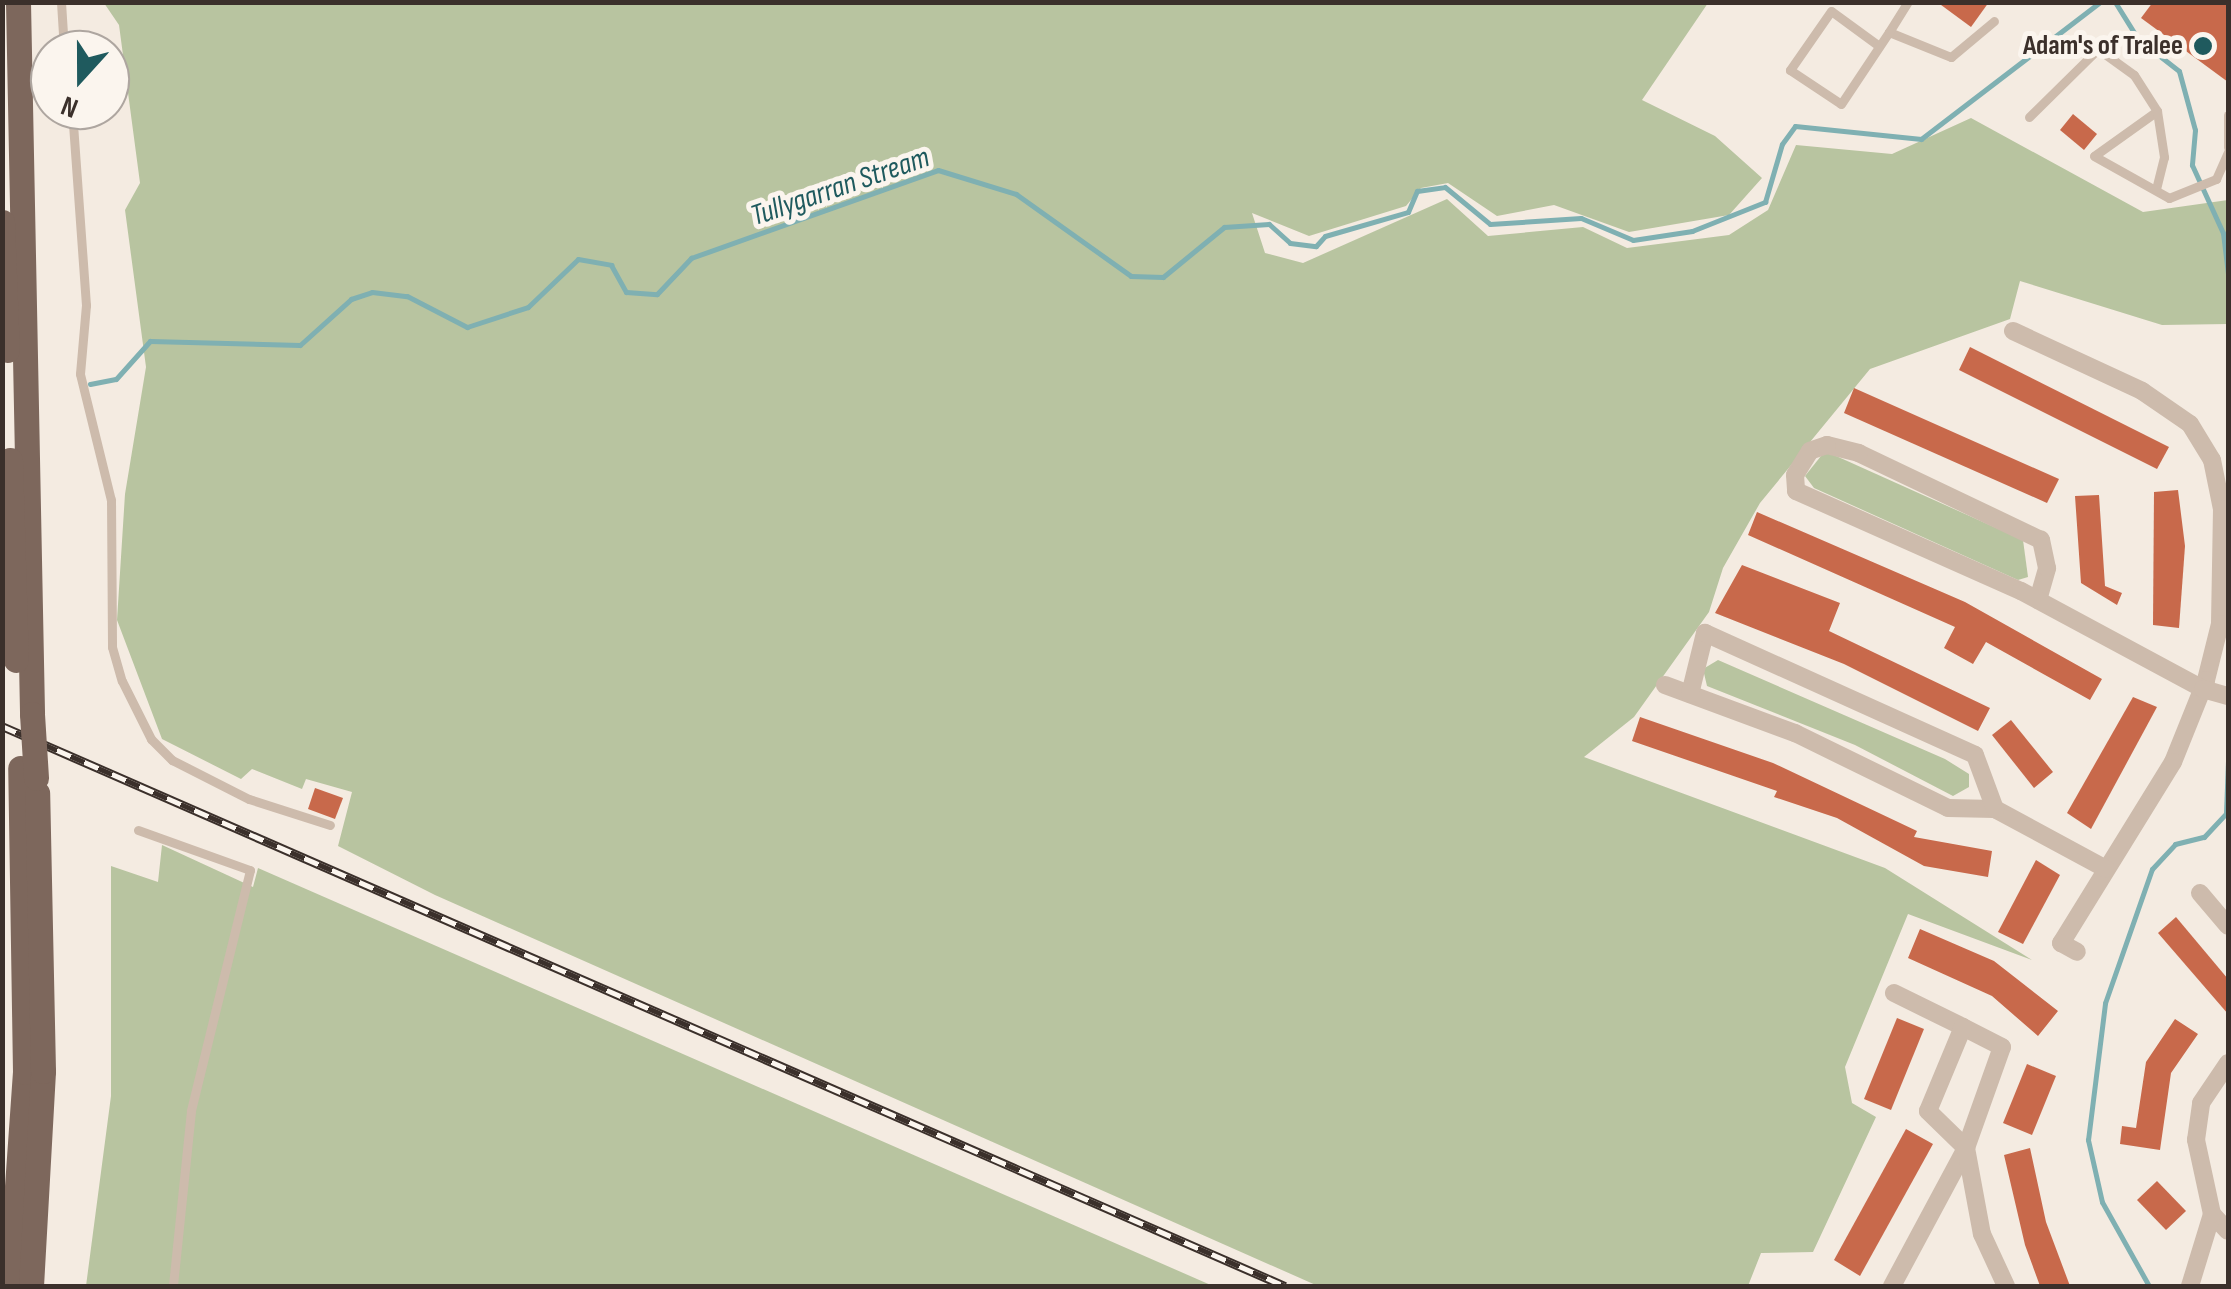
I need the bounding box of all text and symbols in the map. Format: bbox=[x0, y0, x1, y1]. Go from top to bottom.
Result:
place label: Adam's of Tralee bbox=[2023, 29, 2183, 63]
north arrow bbox=[30, 30, 130, 130]
marker: Adam's of Tralee bbox=[2192, 35, 2214, 57]
text: N bbox=[57, 89, 83, 125]
water label: Tullygarran Stream bbox=[746, 140, 934, 234]

